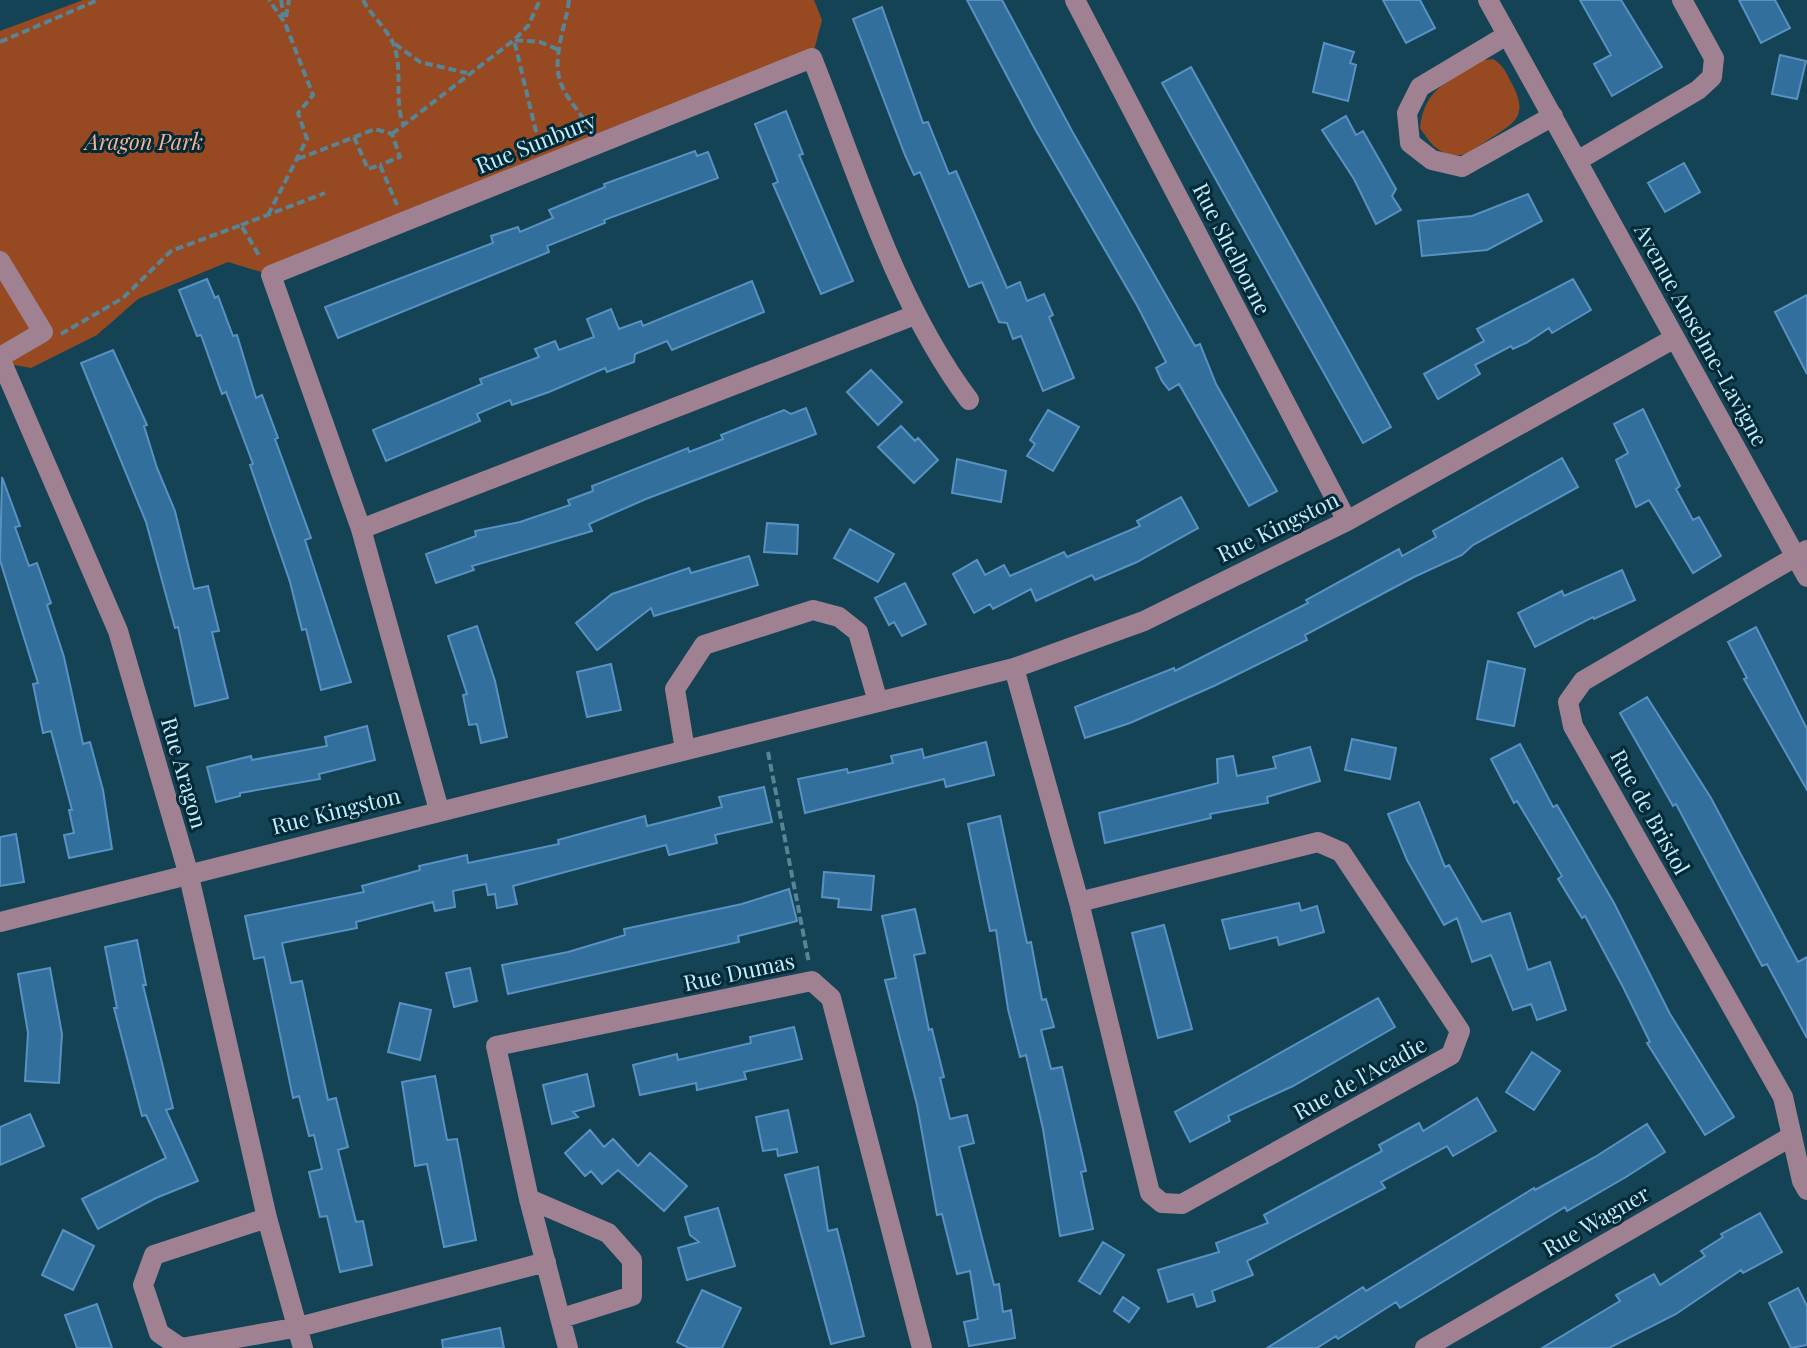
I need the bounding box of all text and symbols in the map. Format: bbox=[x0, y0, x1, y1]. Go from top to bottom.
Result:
street label: Rue Sunbury bbox=[471, 104, 600, 180]
park label: Aragon Park bbox=[83, 126, 203, 156]
street label: Rue Shelborne bbox=[1187, 177, 1279, 320]
street label: Avenue Anselme-Lavigne bbox=[1628, 217, 1776, 451]
street label: Rue Kingston bbox=[1212, 484, 1343, 568]
street label: Rue Aragon bbox=[155, 714, 215, 832]
street label: Rue de Bristol bbox=[1604, 744, 1698, 879]
street label: Rue Kingston bbox=[268, 780, 403, 841]
street label: Rue Dumas bbox=[681, 945, 797, 997]
street label: Rue de l'Acadie bbox=[1288, 1028, 1431, 1126]
street label: Rue Wagner bbox=[1537, 1177, 1654, 1263]

